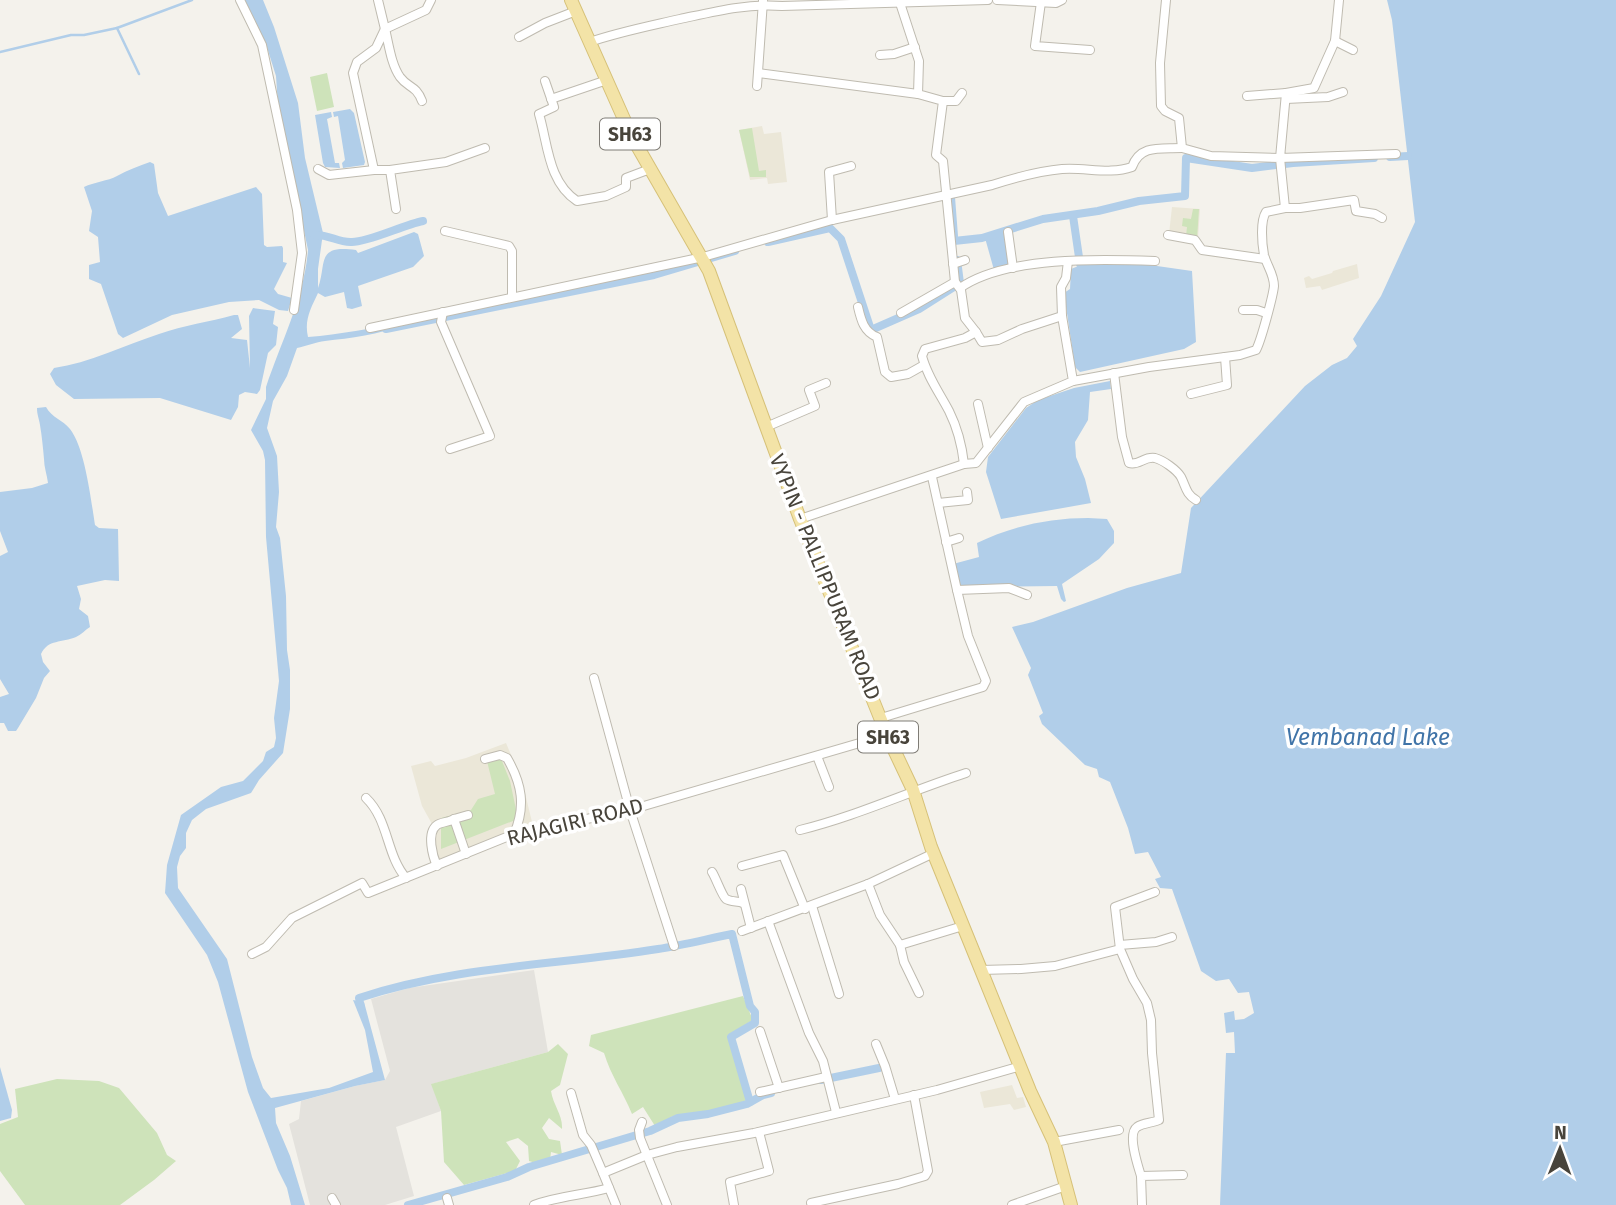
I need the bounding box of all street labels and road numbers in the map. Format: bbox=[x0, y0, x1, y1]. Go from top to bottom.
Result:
road number: SH63 bbox=[600, 118, 660, 150]
street label: VYPIN - PALLIPPURAM ROAD bbox=[764, 450, 886, 704]
road number: SH63 bbox=[858, 722, 918, 752]
street label: RAJAGIRI ROAD bbox=[504, 793, 646, 851]

